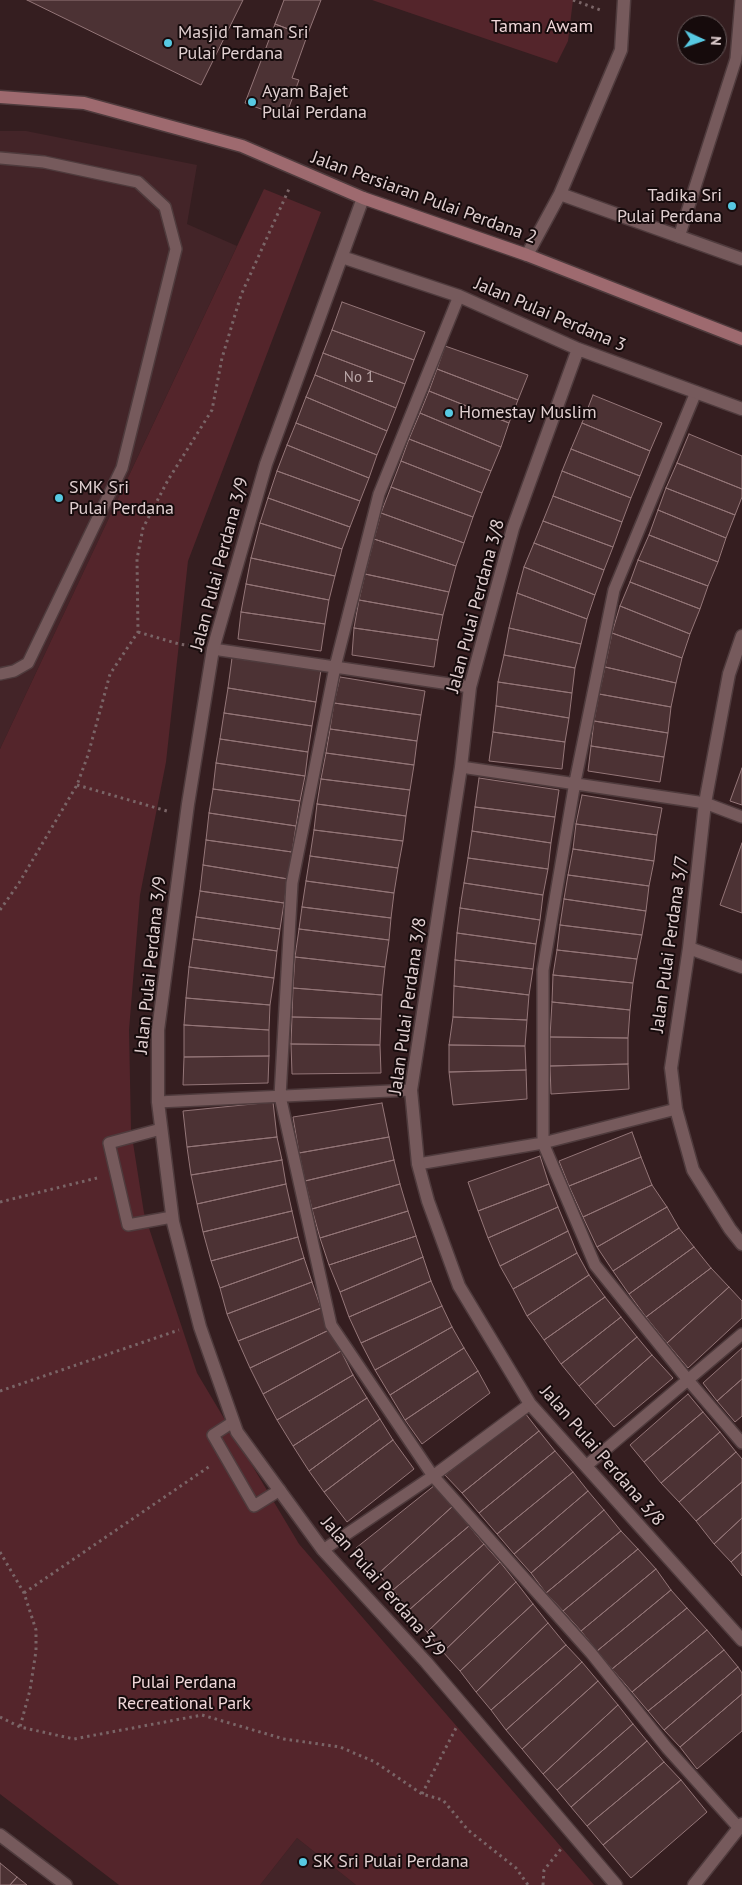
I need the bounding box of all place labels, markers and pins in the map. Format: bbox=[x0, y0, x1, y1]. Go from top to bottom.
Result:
place label: Masjid Taman Sri Pulai Perdana bbox=[178, 22, 309, 64]
marker: Masjid Taman Sri Pulai Perdana bbox=[162, 37, 174, 49]
place label: Ayam Bajet Pulai Perdana bbox=[262, 81, 367, 124]
marker: Ayam Bajet Pulai Perdana bbox=[246, 96, 258, 108]
place label: Tadika Sri Pulai Perdana bbox=[617, 185, 722, 228]
marker: Tadika Sri Pulai Perdana bbox=[726, 200, 738, 212]
place label: Homestay Muslim bbox=[459, 402, 597, 424]
marker: Homestay Muslim bbox=[443, 407, 455, 419]
place label: SMK Sri Pulai Perdana bbox=[69, 477, 174, 520]
marker: SMK Sri Pulai Perdana bbox=[53, 492, 65, 504]
place label: SK Sri Pulai Perdana bbox=[313, 1851, 469, 1873]
marker: SK Sri Pulai Perdana bbox=[297, 1856, 309, 1868]

